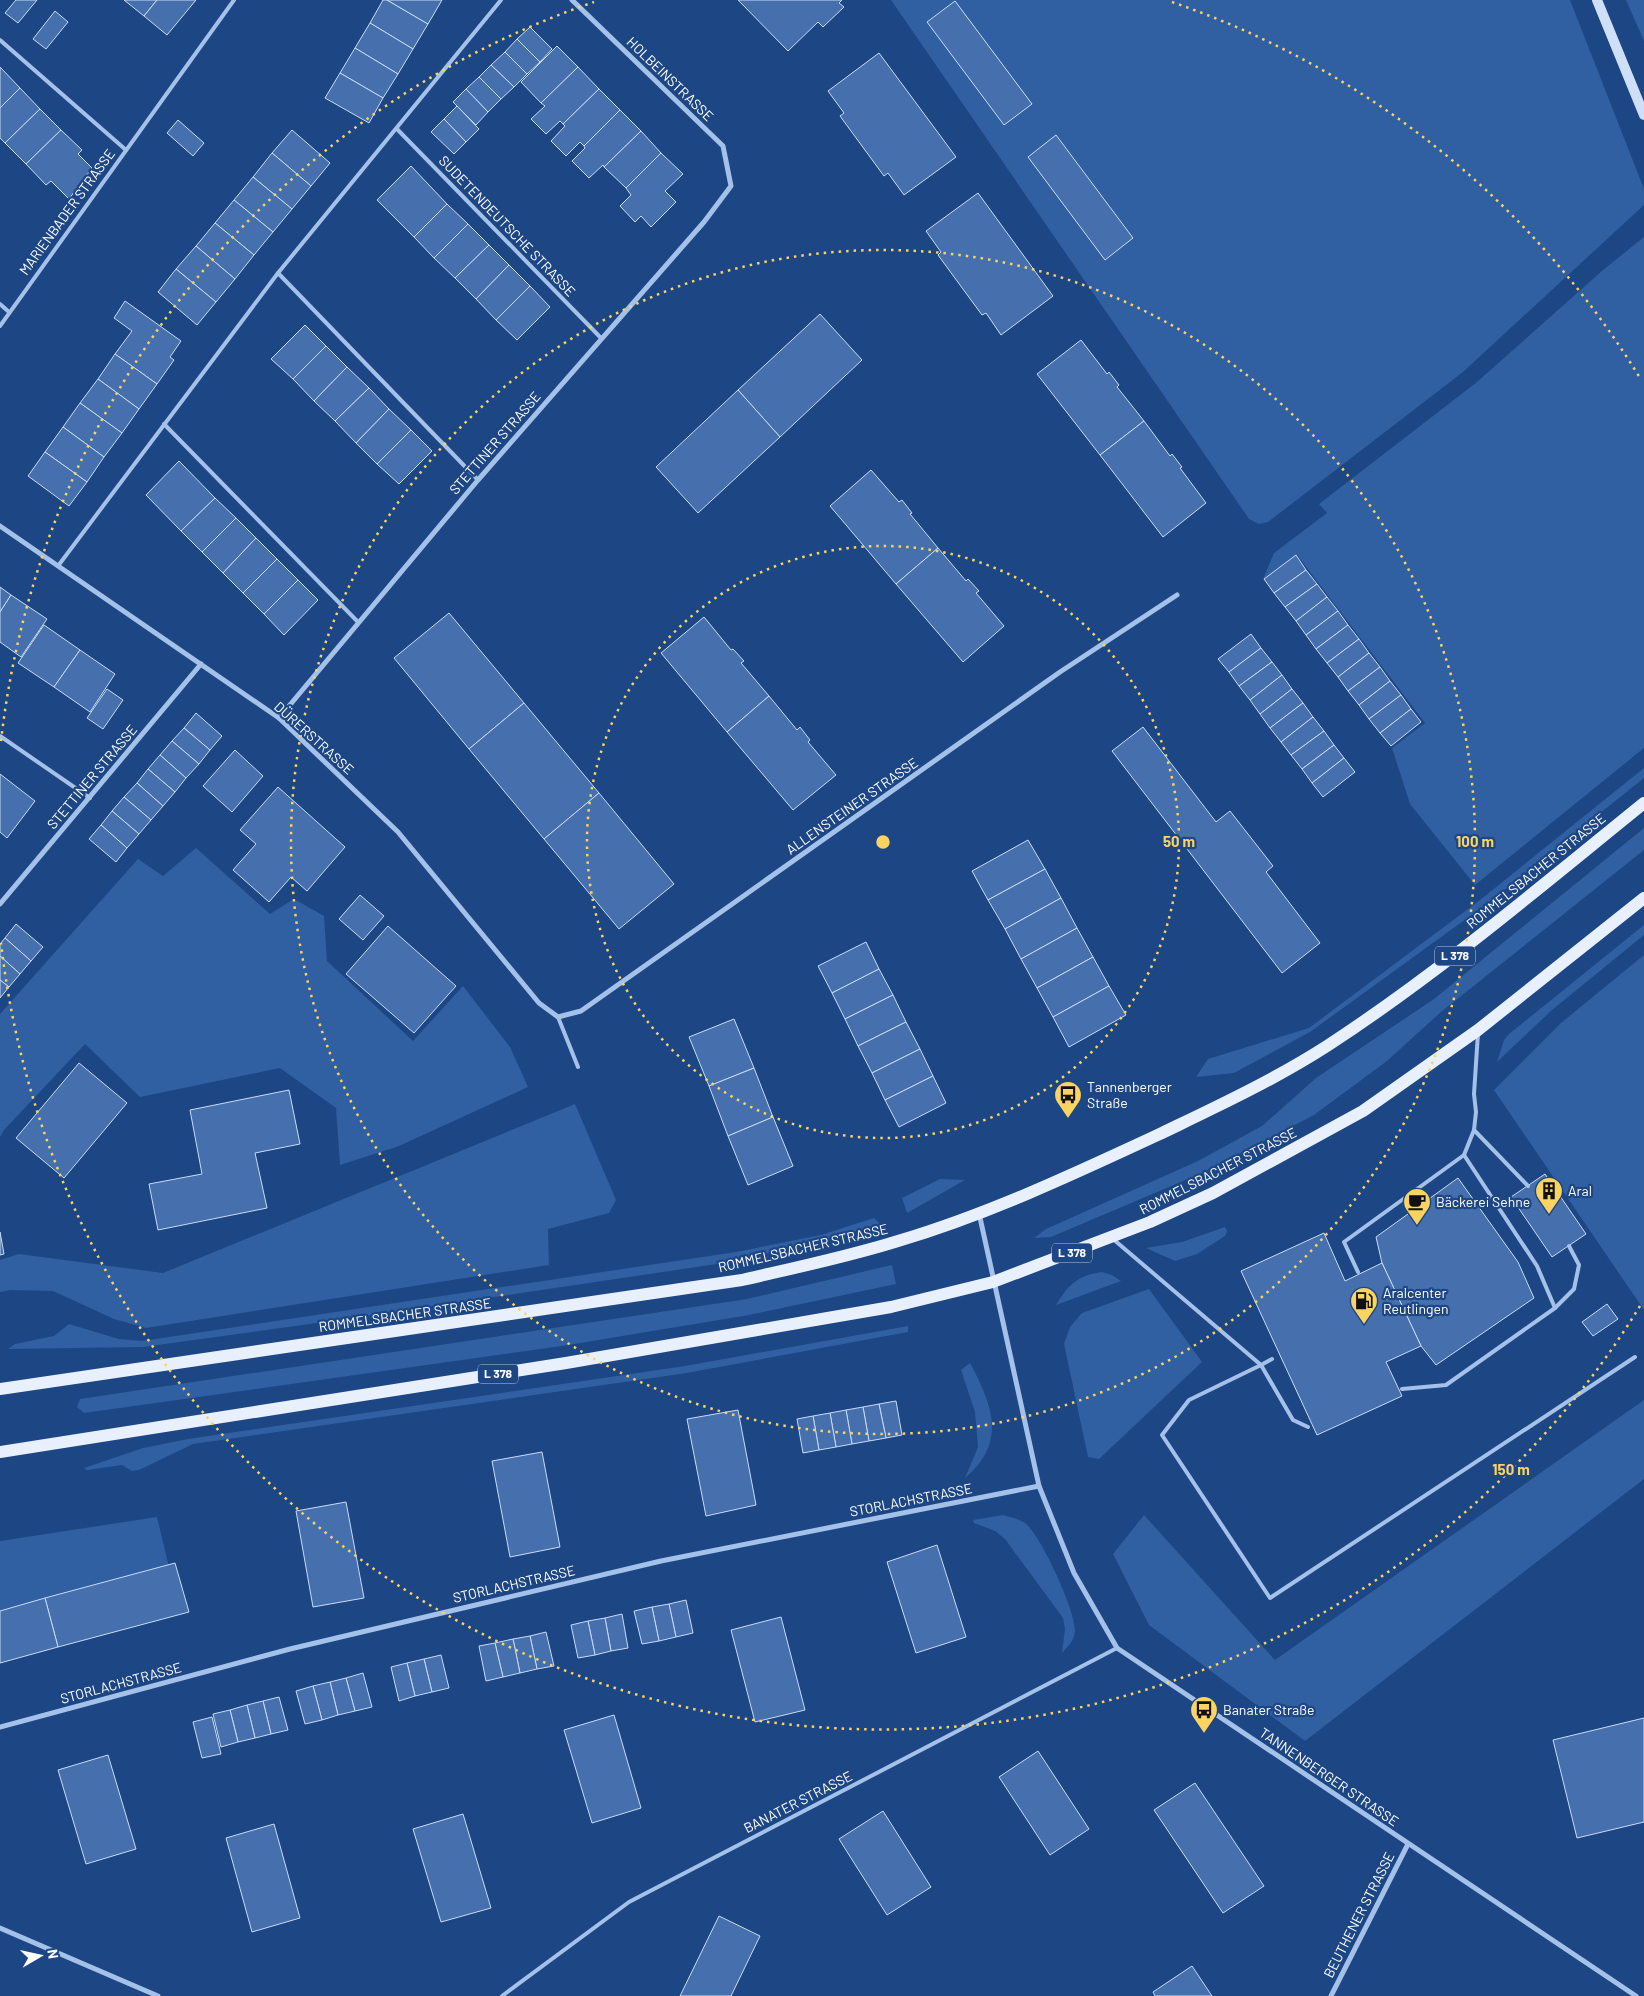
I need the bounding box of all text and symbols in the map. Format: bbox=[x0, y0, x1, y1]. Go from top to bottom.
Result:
street label: HOLBEINSTRASSE bbox=[623, 33, 717, 124]
street label: MARIENBADER STRASSE bbox=[15, 145, 118, 278]
street label: SUDETENDEUTSCHE STRASSE bbox=[436, 152, 579, 300]
street label: STETTINER STRASSE bbox=[445, 388, 544, 498]
street label: DÜRERSTRASSE bbox=[271, 697, 358, 778]
street label: STETTINER STRASSE bbox=[43, 721, 140, 832]
street label: ALLENSTEINER STRASSE bbox=[782, 754, 921, 858]
street label: ROMMELSBACHER STRASSE bbox=[1463, 809, 1609, 932]
text: 50 m bbox=[1163, 832, 1195, 850]
text: 100 m bbox=[1456, 832, 1494, 850]
centre of rings bbox=[874, 833, 892, 851]
road number: L 378 bbox=[1435, 946, 1475, 966]
place label: Tannenberger Straße bbox=[1087, 1078, 1172, 1111]
bus stop icon: Tannenberger Straße bbox=[1053, 1080, 1083, 1119]
street label: ROMMELSBACHER STRASSE bbox=[1136, 1124, 1299, 1218]
building icon: Aral bbox=[1534, 1176, 1564, 1215]
place label: Aral bbox=[1568, 1182, 1592, 1199]
cafe icon: Bäckerei Sehne bbox=[1402, 1187, 1432, 1226]
place label: Bäckerei Sehne bbox=[1436, 1193, 1530, 1210]
street label: ROMMELSBACHER STRASSE bbox=[716, 1220, 890, 1275]
road number: L 378 bbox=[1052, 1244, 1092, 1262]
place label: Aralcenter Reutlingen bbox=[1383, 1284, 1448, 1317]
fuel station icon: Aralcenter Reutlingen bbox=[1349, 1286, 1379, 1325]
street label: ROMMELSBACHER STRASSE bbox=[318, 1294, 492, 1335]
road number: L 378 bbox=[478, 1365, 518, 1384]
text: 150 m bbox=[1492, 1460, 1530, 1478]
street label: STORLACHSTRASSE bbox=[848, 1479, 974, 1520]
street label: STORLACHSTRASSE bbox=[451, 1561, 577, 1606]
street label: STORLACHSTRASSE bbox=[58, 1658, 183, 1707]
bus stop icon: Banater Straße bbox=[1189, 1695, 1219, 1734]
place label: Banater Straße bbox=[1223, 1701, 1315, 1718]
street label: TANNENBERGER STRASSE bbox=[1257, 1724, 1402, 1829]
street label: BANATER STRASSE bbox=[741, 1767, 855, 1836]
street label: BEUTHENER STRASSE bbox=[1319, 1849, 1398, 1980]
north arrow bbox=[15, 1931, 65, 1981]
text: N bbox=[44, 1948, 62, 1960]

